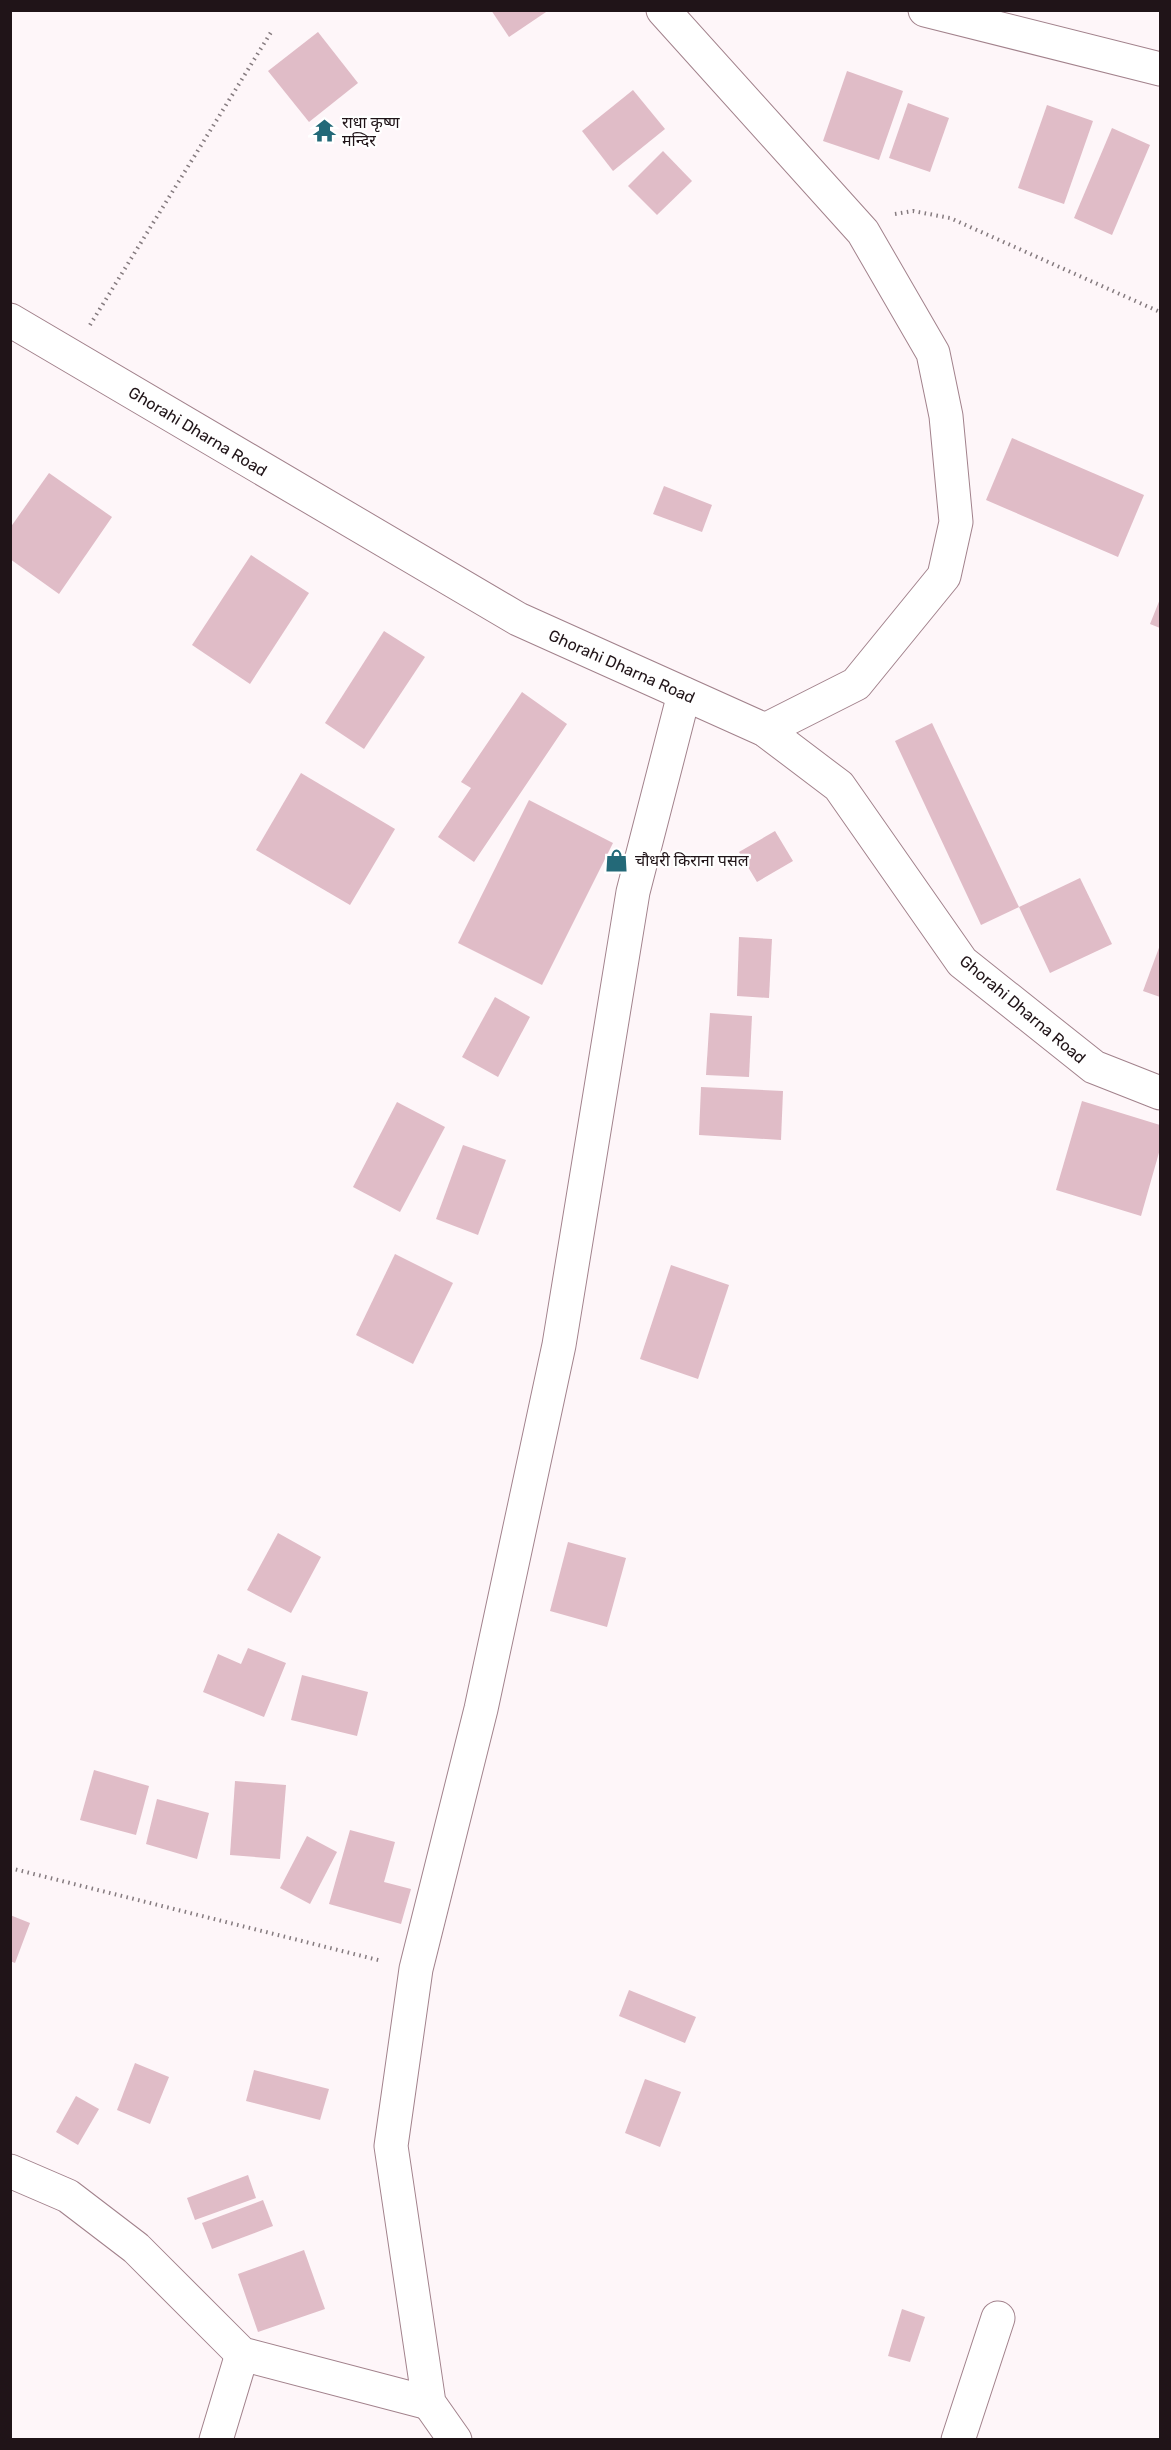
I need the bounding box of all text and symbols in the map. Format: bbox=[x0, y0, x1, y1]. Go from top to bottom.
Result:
place label: राधा कृष्ण मन्दिर bbox=[342, 113, 400, 150]
temple icon: राधा कृष्ण मन्दिर bbox=[311, 118, 337, 144]
street label: Ghorahi Dharna Road bbox=[125, 383, 270, 480]
street label: Ghorahi Dharna Road bbox=[546, 626, 698, 707]
shop icon: चौधरी किराना पसल bbox=[604, 847, 630, 873]
place label: चौधरी किराना पसल bbox=[635, 851, 750, 870]
street label: Ghorahi Dharna Road bbox=[956, 951, 1089, 1068]

